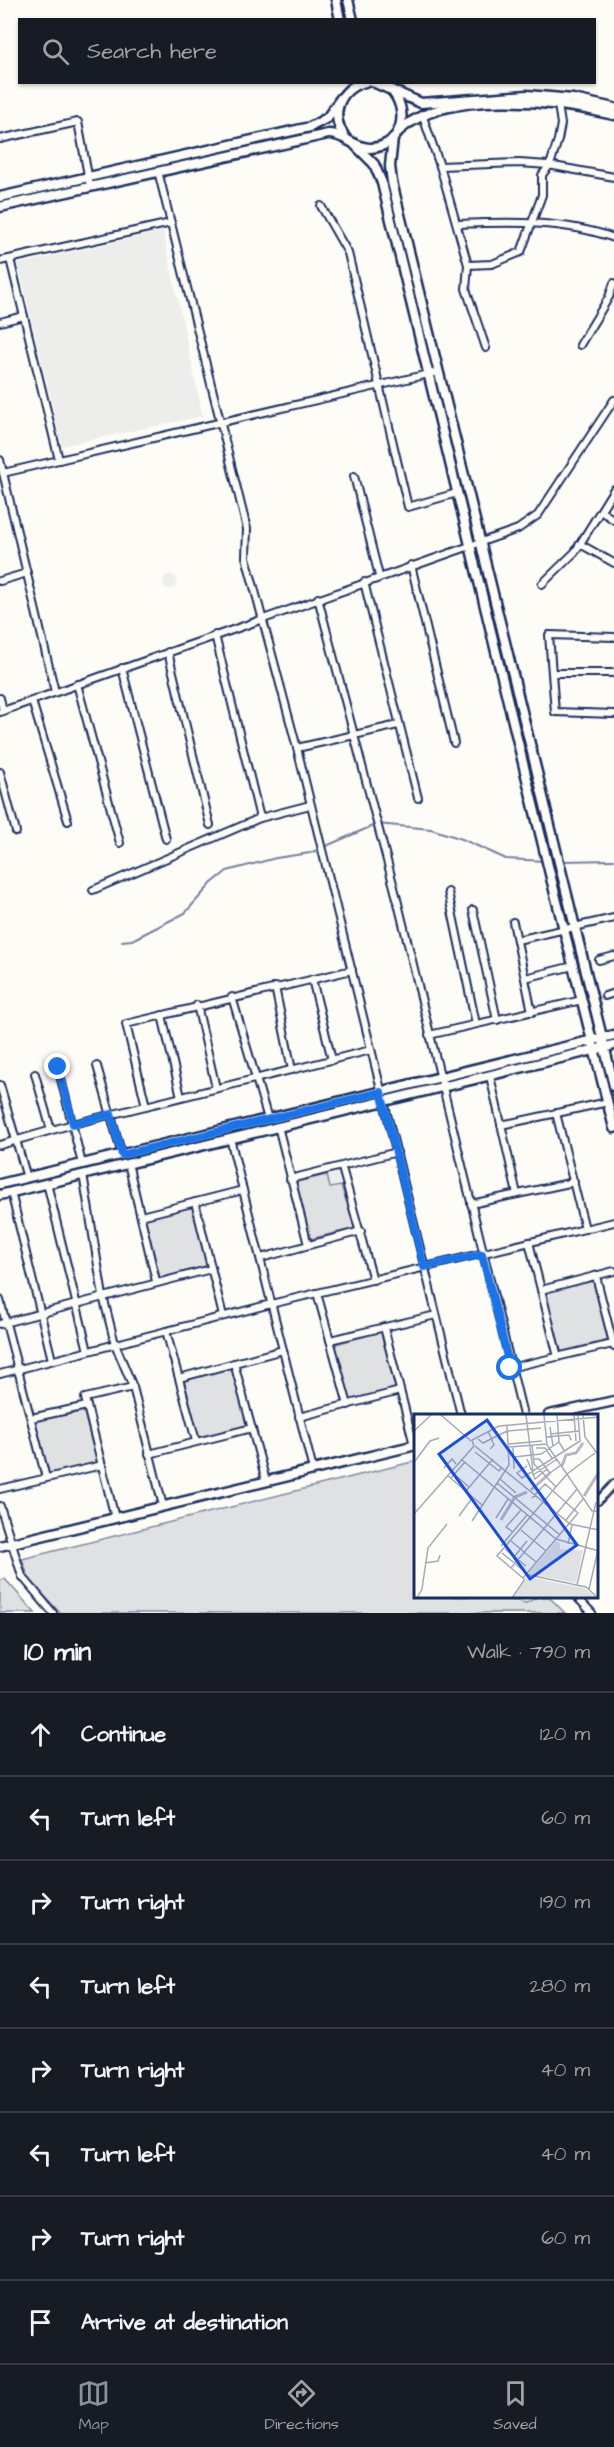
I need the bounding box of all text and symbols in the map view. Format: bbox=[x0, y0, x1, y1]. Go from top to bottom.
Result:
search box bbox=[18, 18, 596, 84]
icon: search bbox=[39, 35, 72, 68]
text: Search here bbox=[87, 36, 217, 67]
route end bbox=[44, 1053, 70, 1079]
route start bbox=[496, 1354, 522, 1380]
inset map bbox=[414, 1414, 599, 1598]
text: 10 min bbox=[24, 1634, 91, 1670]
text: Walk · 790 m bbox=[467, 1638, 590, 1666]
icon: ahead bbox=[24, 1718, 57, 1751]
text: Continue bbox=[81, 1719, 166, 1750]
text: 120 m bbox=[540, 1720, 590, 1748]
icon: left bbox=[24, 1802, 57, 1835]
text: Turn left bbox=[81, 1803, 175, 1834]
text: 60 m bbox=[541, 1804, 590, 1832]
icon: right bbox=[24, 1886, 57, 1919]
text: Turn right bbox=[81, 1887, 184, 1918]
text: 190 m bbox=[540, 1888, 590, 1916]
icon: left bbox=[24, 1970, 57, 2003]
text: Turn left bbox=[81, 1971, 175, 2002]
text: 280 m bbox=[529, 1972, 590, 2000]
icon: right bbox=[24, 2054, 57, 2087]
text: Turn right bbox=[81, 2055, 184, 2086]
text: 40 m bbox=[540, 2056, 590, 2084]
icon: left bbox=[24, 2138, 57, 2171]
text: Turn left bbox=[81, 2139, 175, 2170]
text: 40 m bbox=[540, 2140, 590, 2168]
icon: right bbox=[24, 2222, 57, 2255]
text: Turn right bbox=[81, 2223, 184, 2254]
text: 60 m bbox=[541, 2224, 590, 2252]
icon: arrive bbox=[24, 2306, 57, 2339]
text: Arrive at destination bbox=[81, 2307, 288, 2338]
tab: Map bbox=[77, 2377, 110, 2435]
tab: Directions bbox=[265, 2377, 339, 2435]
tab: Saved bbox=[493, 2377, 537, 2435]

